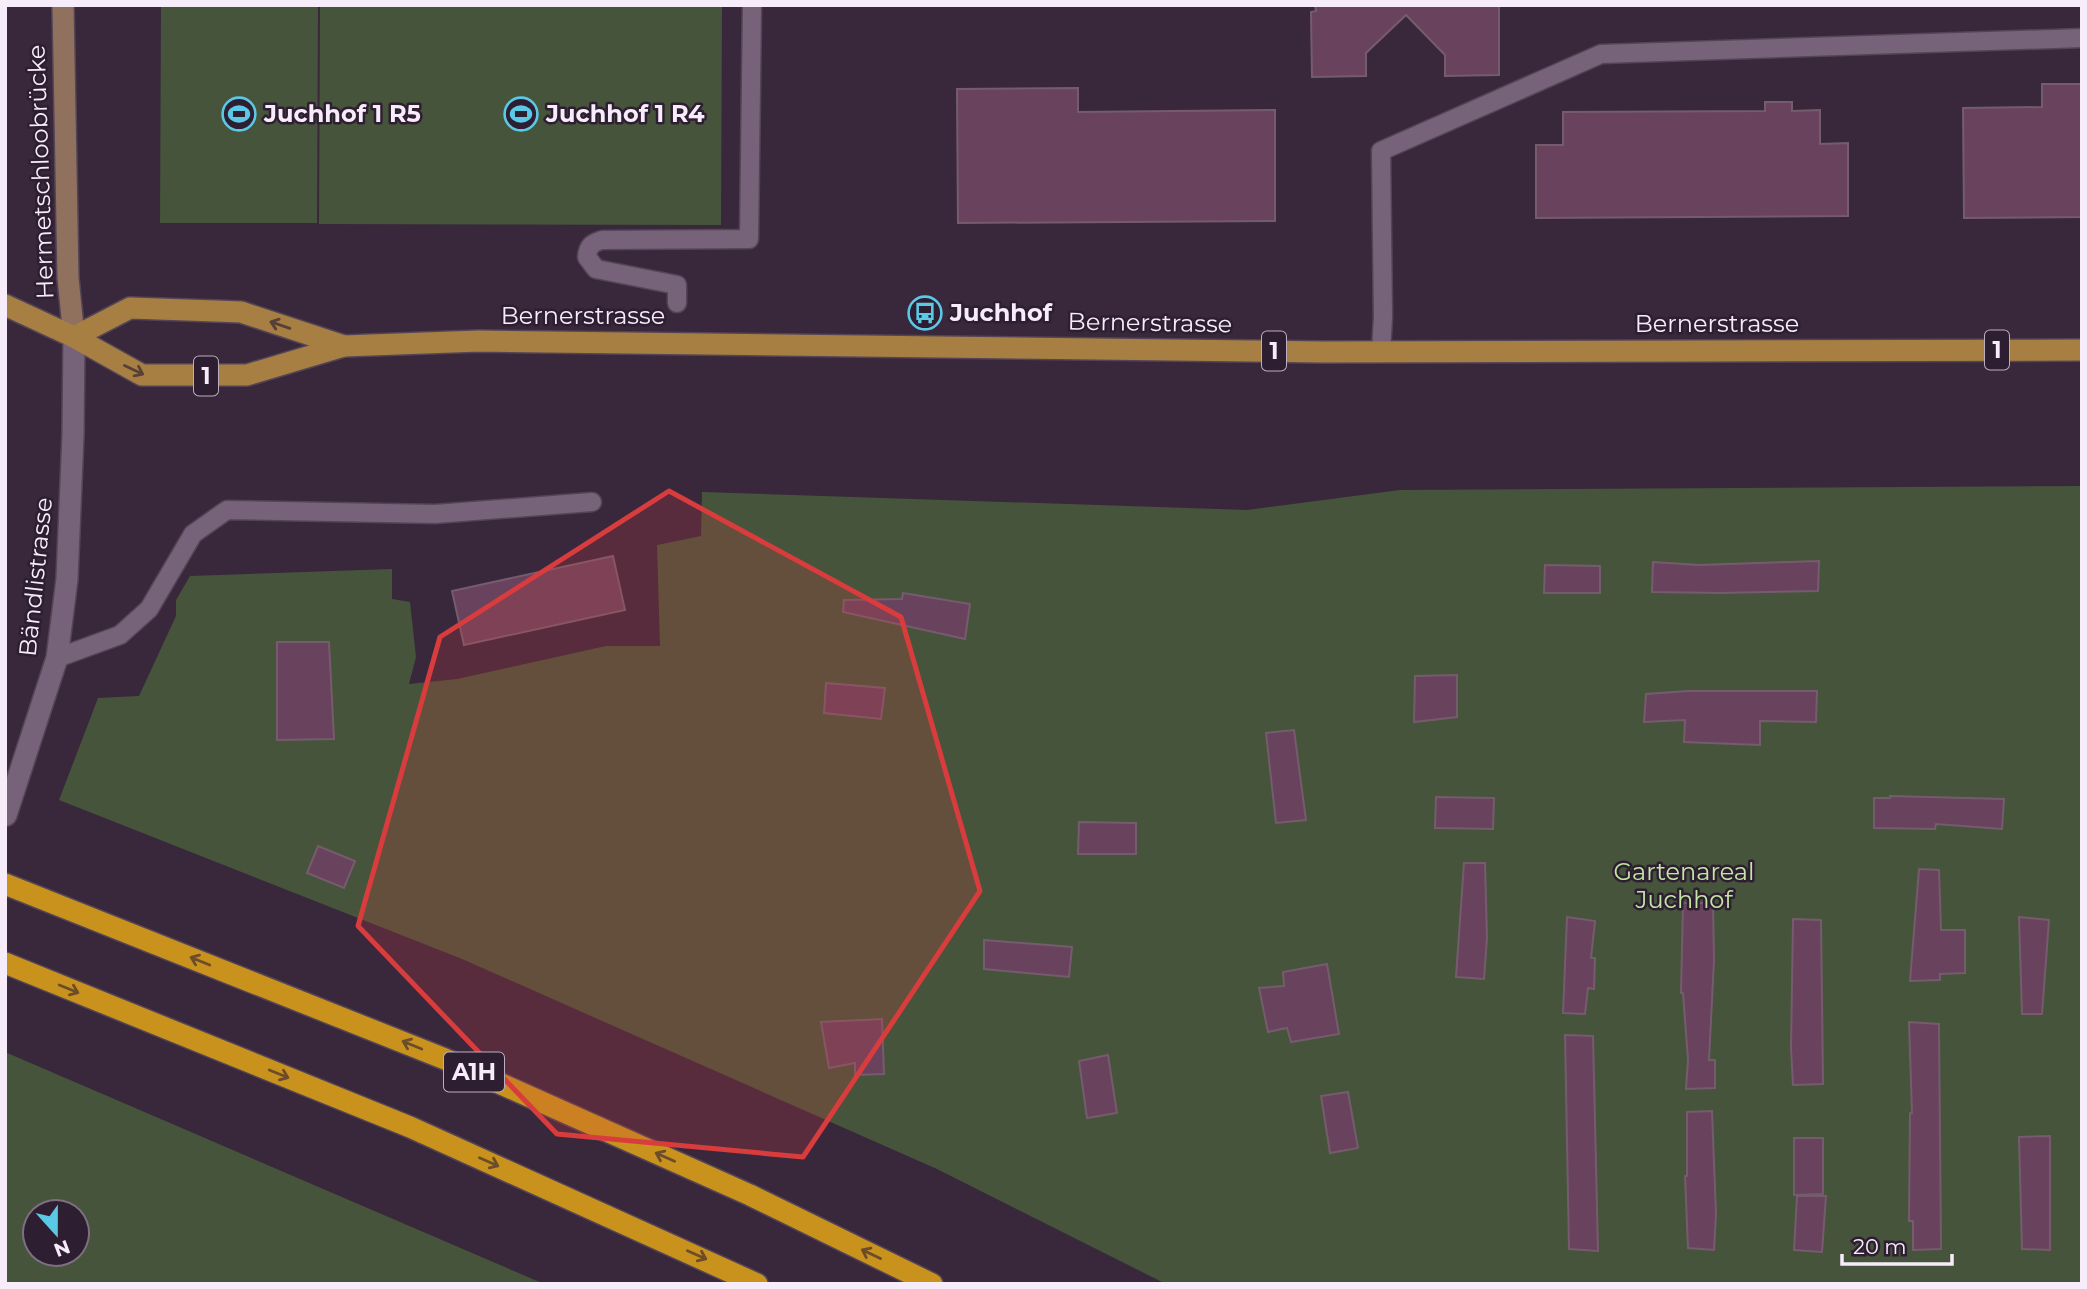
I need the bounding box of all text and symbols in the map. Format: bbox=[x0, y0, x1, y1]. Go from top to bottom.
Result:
street label: Hermetschloobrücke bbox=[22, 44, 59, 300]
sports icon: Juchhof 1 R5 bbox=[220, 95, 258, 133]
sports icon: Juchhof 1 R4 bbox=[502, 95, 540, 133]
place label: Juchhof 1 R5 bbox=[263, 99, 421, 128]
place label: Juchhof 1 R4 bbox=[545, 99, 705, 128]
bus stop icon: Juchhof bbox=[906, 294, 944, 332]
place label: Juchhof bbox=[949, 298, 1054, 327]
street label: Bernerstrasse bbox=[501, 301, 665, 330]
street label: Bernerstrasse bbox=[1068, 307, 1233, 338]
street label: Bernerstrasse bbox=[1635, 309, 1799, 338]
one-way arrow bbox=[269, 317, 291, 330]
road number: 1 bbox=[1985, 330, 2009, 370]
road number: 1 bbox=[1262, 332, 1286, 370]
road number: 1 bbox=[194, 356, 218, 396]
one-way arrow bbox=[123, 363, 144, 377]
street label: Bändlistrasse bbox=[13, 496, 58, 658]
park label: Gartenareal Juchhof bbox=[1614, 857, 1754, 914]
one-way arrow bbox=[190, 954, 212, 967]
one-way arrow bbox=[57, 983, 79, 996]
one-way arrow bbox=[401, 1038, 423, 1051]
road number: A1H bbox=[444, 1052, 504, 1092]
one-way arrow bbox=[268, 1069, 290, 1082]
one-way arrow bbox=[655, 1150, 676, 1163]
one-way arrow bbox=[478, 1156, 499, 1169]
north arrow bbox=[21, 1198, 91, 1268]
scale bar bbox=[1842, 1222, 1952, 1266]
text: 20 m bbox=[1853, 1234, 1907, 1259]
text: N bbox=[51, 1235, 73, 1262]
one-way arrow bbox=[861, 1246, 882, 1260]
one-way arrow bbox=[685, 1249, 707, 1262]

